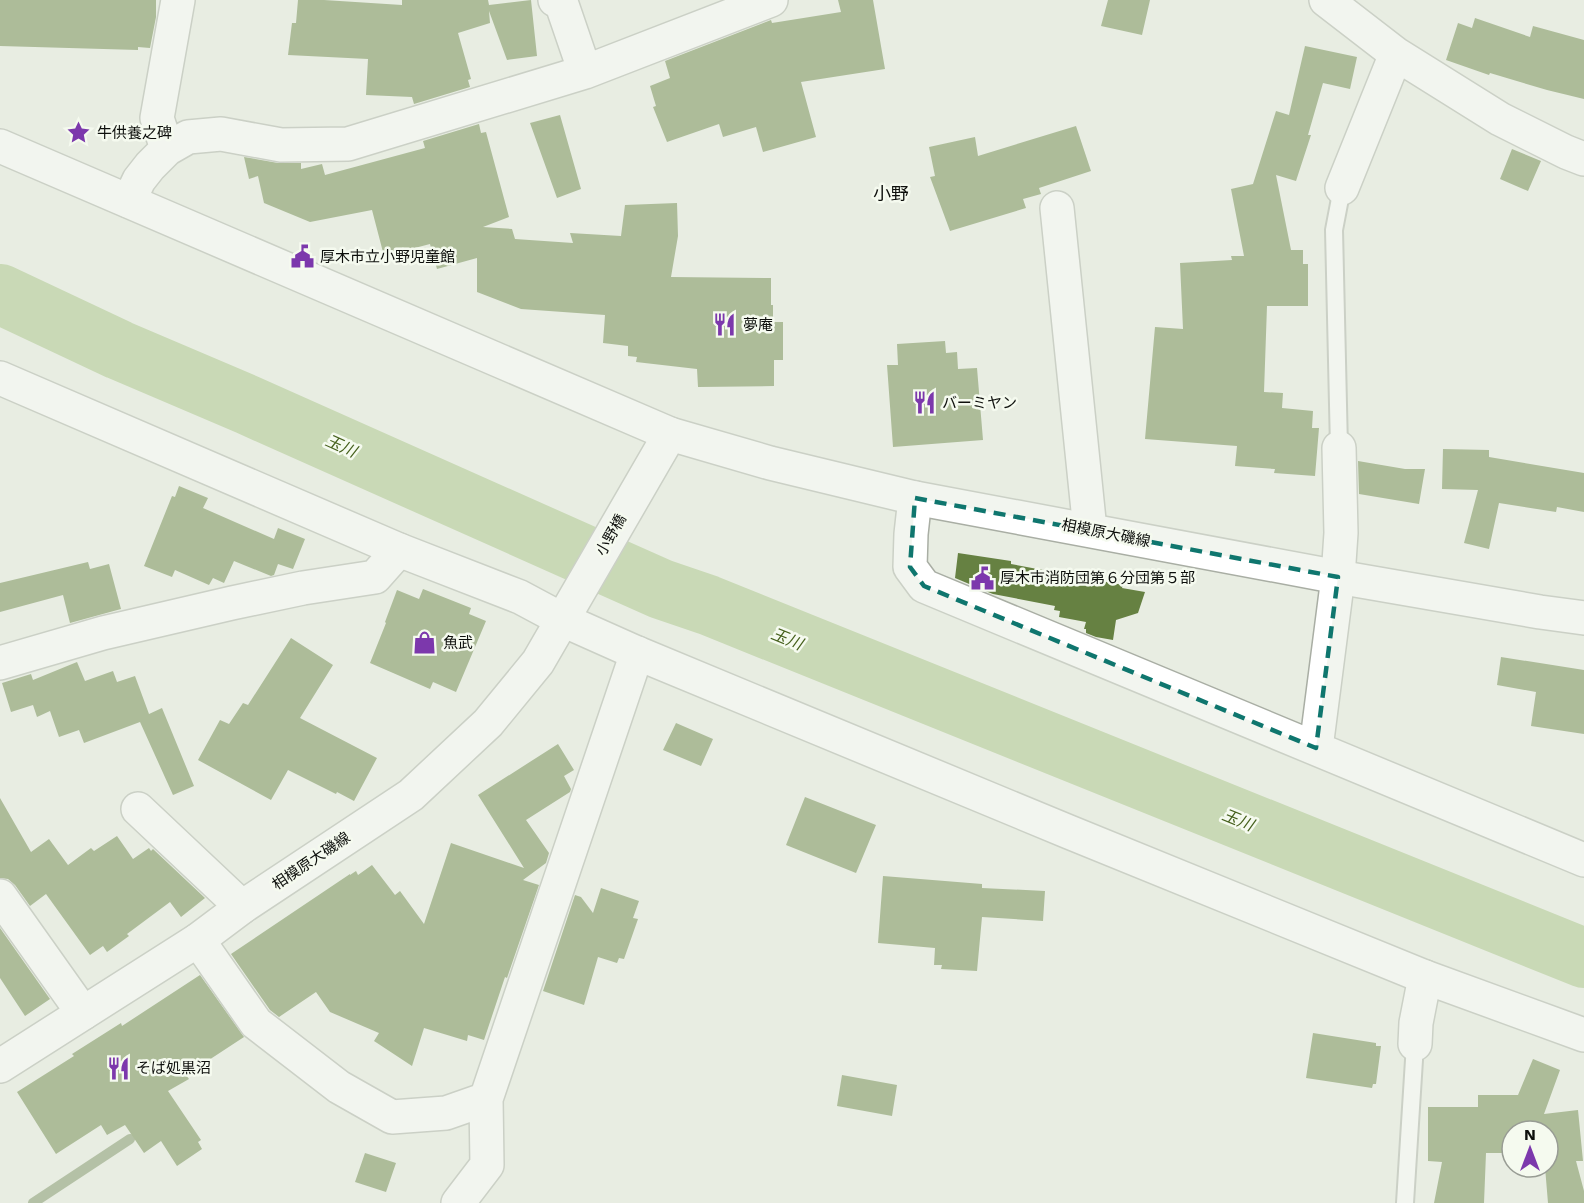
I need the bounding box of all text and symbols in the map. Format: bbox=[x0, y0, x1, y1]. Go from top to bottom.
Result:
place icon: 牛供養之碑 bbox=[66, 120, 92, 146]
place label: 牛供養之碑 bbox=[97, 124, 172, 142]
district label: 小野 bbox=[873, 183, 909, 204]
public building icon: 厚木市立小野児童館 bbox=[289, 244, 315, 270]
place label: 厚木市立小野児童館 bbox=[320, 248, 455, 266]
restaurant icon: 夢庵 bbox=[712, 312, 738, 338]
place label: 夢庵 bbox=[743, 316, 773, 334]
restaurant icon: バーミヤン bbox=[911, 390, 937, 416]
place label: バーミヤン bbox=[942, 394, 1017, 412]
water label: 玉川 bbox=[323, 431, 361, 462]
street label: 小野橋 bbox=[592, 511, 630, 559]
street label: 相模原大磯線 bbox=[1060, 516, 1152, 550]
public building icon: 厚木市消防団第６分団第５部 bbox=[969, 565, 995, 591]
place label: 厚木市消防団第６分団第５部 bbox=[1000, 569, 1195, 587]
water label: 玉川 bbox=[769, 624, 807, 655]
shop icon: 魚武 bbox=[412, 630, 438, 656]
place label: 魚武 bbox=[443, 634, 473, 652]
water label: 玉川 bbox=[1220, 805, 1258, 836]
street label: 相模原大磯線 bbox=[269, 828, 353, 894]
restaurant icon: そば処黒沼 bbox=[105, 1055, 131, 1081]
place label: そば処黒沼 bbox=[136, 1059, 211, 1077]
north arrow bbox=[1500, 1119, 1560, 1179]
text: N bbox=[1524, 1125, 1536, 1144]

